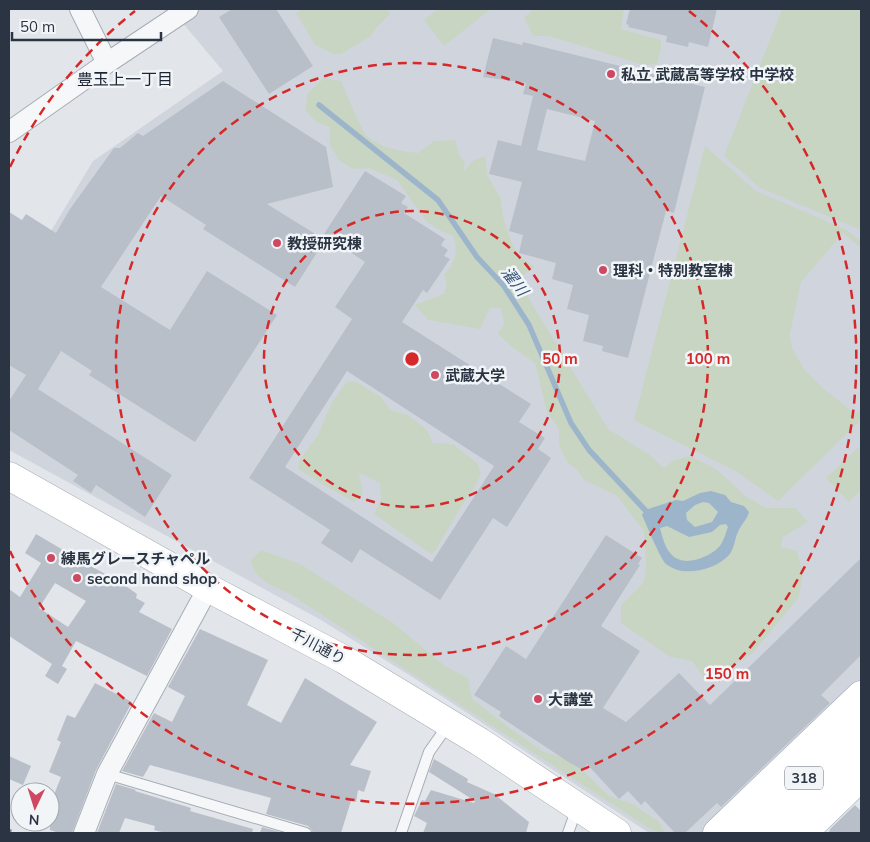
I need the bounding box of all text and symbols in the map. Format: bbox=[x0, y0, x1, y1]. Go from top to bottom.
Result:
scale bar bbox=[12, 10, 161, 42]
text: 50 m bbox=[20, 17, 55, 36]
place label: 私立 武蔵高等学校 中学校 bbox=[621, 65, 794, 84]
marker: 私立 武蔵高等学校 中学校 bbox=[605, 68, 617, 80]
district label: 豊玉上一丁目 bbox=[77, 69, 173, 89]
place label: 教授研究棟 bbox=[287, 234, 362, 253]
marker: 教授研究棟 bbox=[271, 237, 283, 249]
place label: 理科・特別教室棟 bbox=[613, 261, 733, 280]
water label: 濯川 bbox=[497, 262, 534, 301]
marker: 理科・特別教室棟 bbox=[597, 264, 609, 276]
text: 50 m bbox=[542, 349, 578, 368]
text: 100 m bbox=[686, 349, 730, 368]
centre of rings bbox=[403, 350, 421, 368]
place label: 武蔵大学 bbox=[445, 366, 505, 385]
marker: 武蔵大学 bbox=[429, 369, 441, 381]
place label: 練馬グレースチャペル bbox=[61, 549, 210, 568]
marker: 練馬グレースチャペル bbox=[45, 552, 57, 564]
place label: second hand shop bbox=[87, 569, 217, 588]
marker: second hand shop bbox=[71, 572, 83, 584]
street label: 千川通り bbox=[287, 624, 349, 668]
text: 150 m bbox=[705, 664, 749, 683]
place label: 大講堂 bbox=[548, 690, 593, 709]
marker: 大講堂 bbox=[532, 693, 544, 705]
road number: 318 bbox=[785, 766, 823, 790]
north arrow bbox=[10, 782, 60, 832]
text: N bbox=[28, 811, 40, 829]

